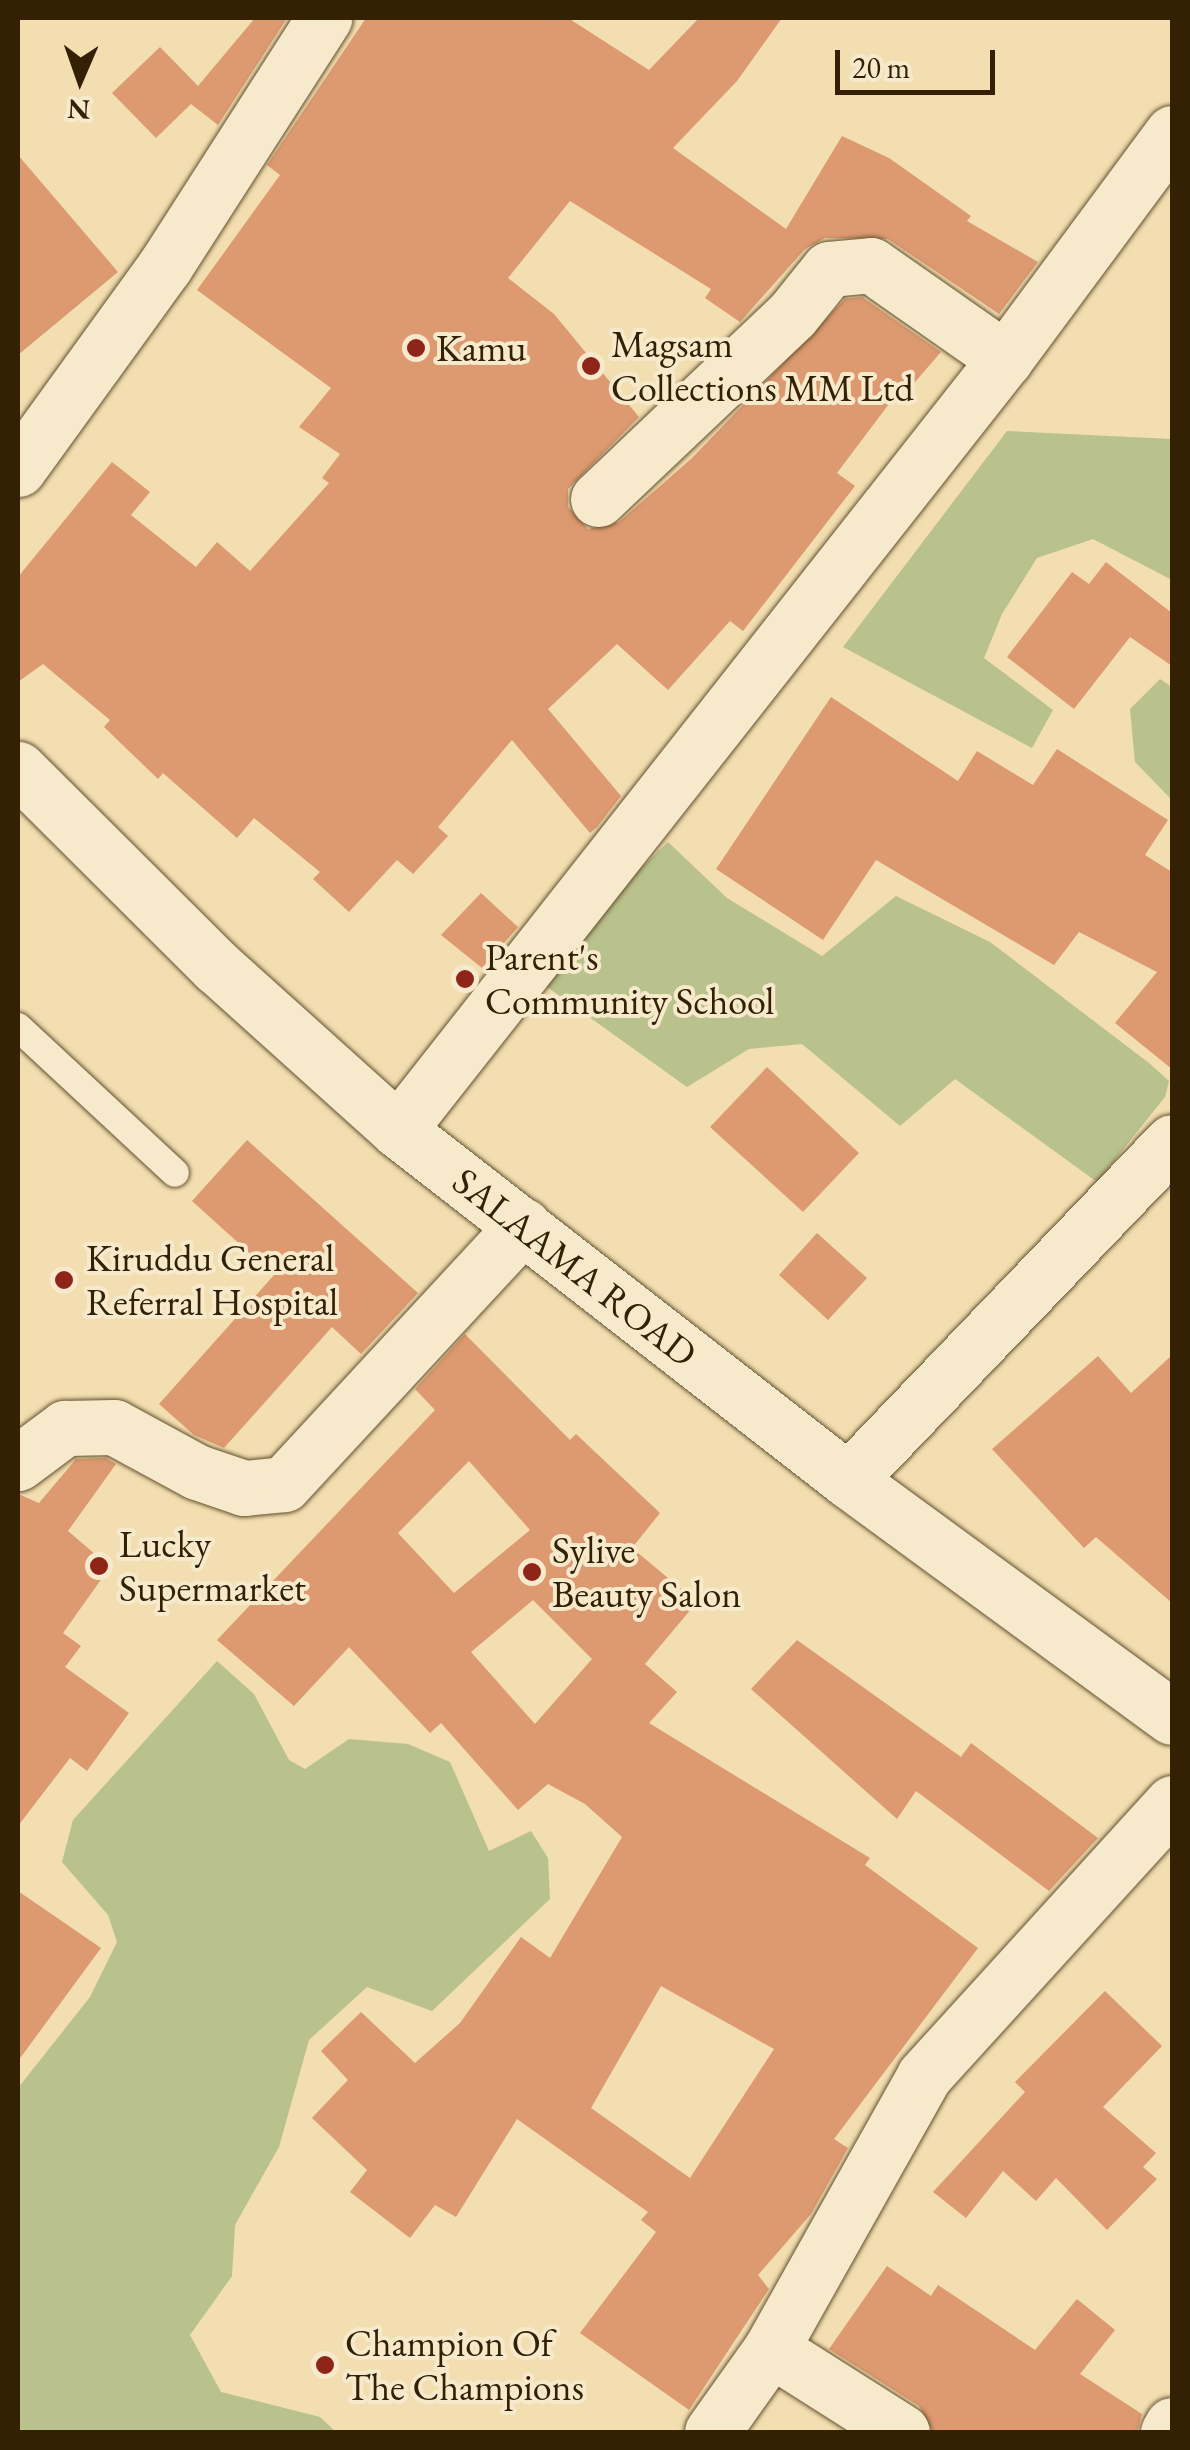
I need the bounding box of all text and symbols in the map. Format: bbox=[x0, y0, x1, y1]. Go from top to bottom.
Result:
north arrow bbox=[30, 30, 130, 130]
scale bar bbox=[840, 30, 1000, 92]
text: 20 m bbox=[852, 48, 910, 87]
text: N bbox=[67, 92, 91, 128]
place label: Magsam Collections MM Ltd bbox=[611, 321, 914, 410]
place label: Kamu bbox=[436, 325, 527, 371]
marker: Kamu bbox=[405, 337, 427, 359]
marker: Magsam Collections MM Ltd bbox=[580, 355, 602, 377]
place label: Parent's Community School bbox=[485, 934, 774, 1024]
marker: Parent's Community School bbox=[454, 968, 476, 990]
street label: SALAAMA ROAD bbox=[444, 1158, 706, 1376]
place label: Kiruddu General Referral Hospital bbox=[86, 1235, 338, 1324]
marker: Kiruddu General Referral Hospital bbox=[51, 1267, 77, 1293]
place label: Lucky Supermarket bbox=[119, 1521, 306, 1610]
place label: Sylive Beauty Salon bbox=[552, 1527, 741, 1616]
marker: Lucky Supermarket bbox=[88, 1555, 110, 1577]
marker: Sylive Beauty Salon bbox=[521, 1561, 543, 1583]
place label: Champion Of The Champions bbox=[345, 2320, 584, 2410]
marker: Champion Of The Champions bbox=[314, 2354, 336, 2376]

